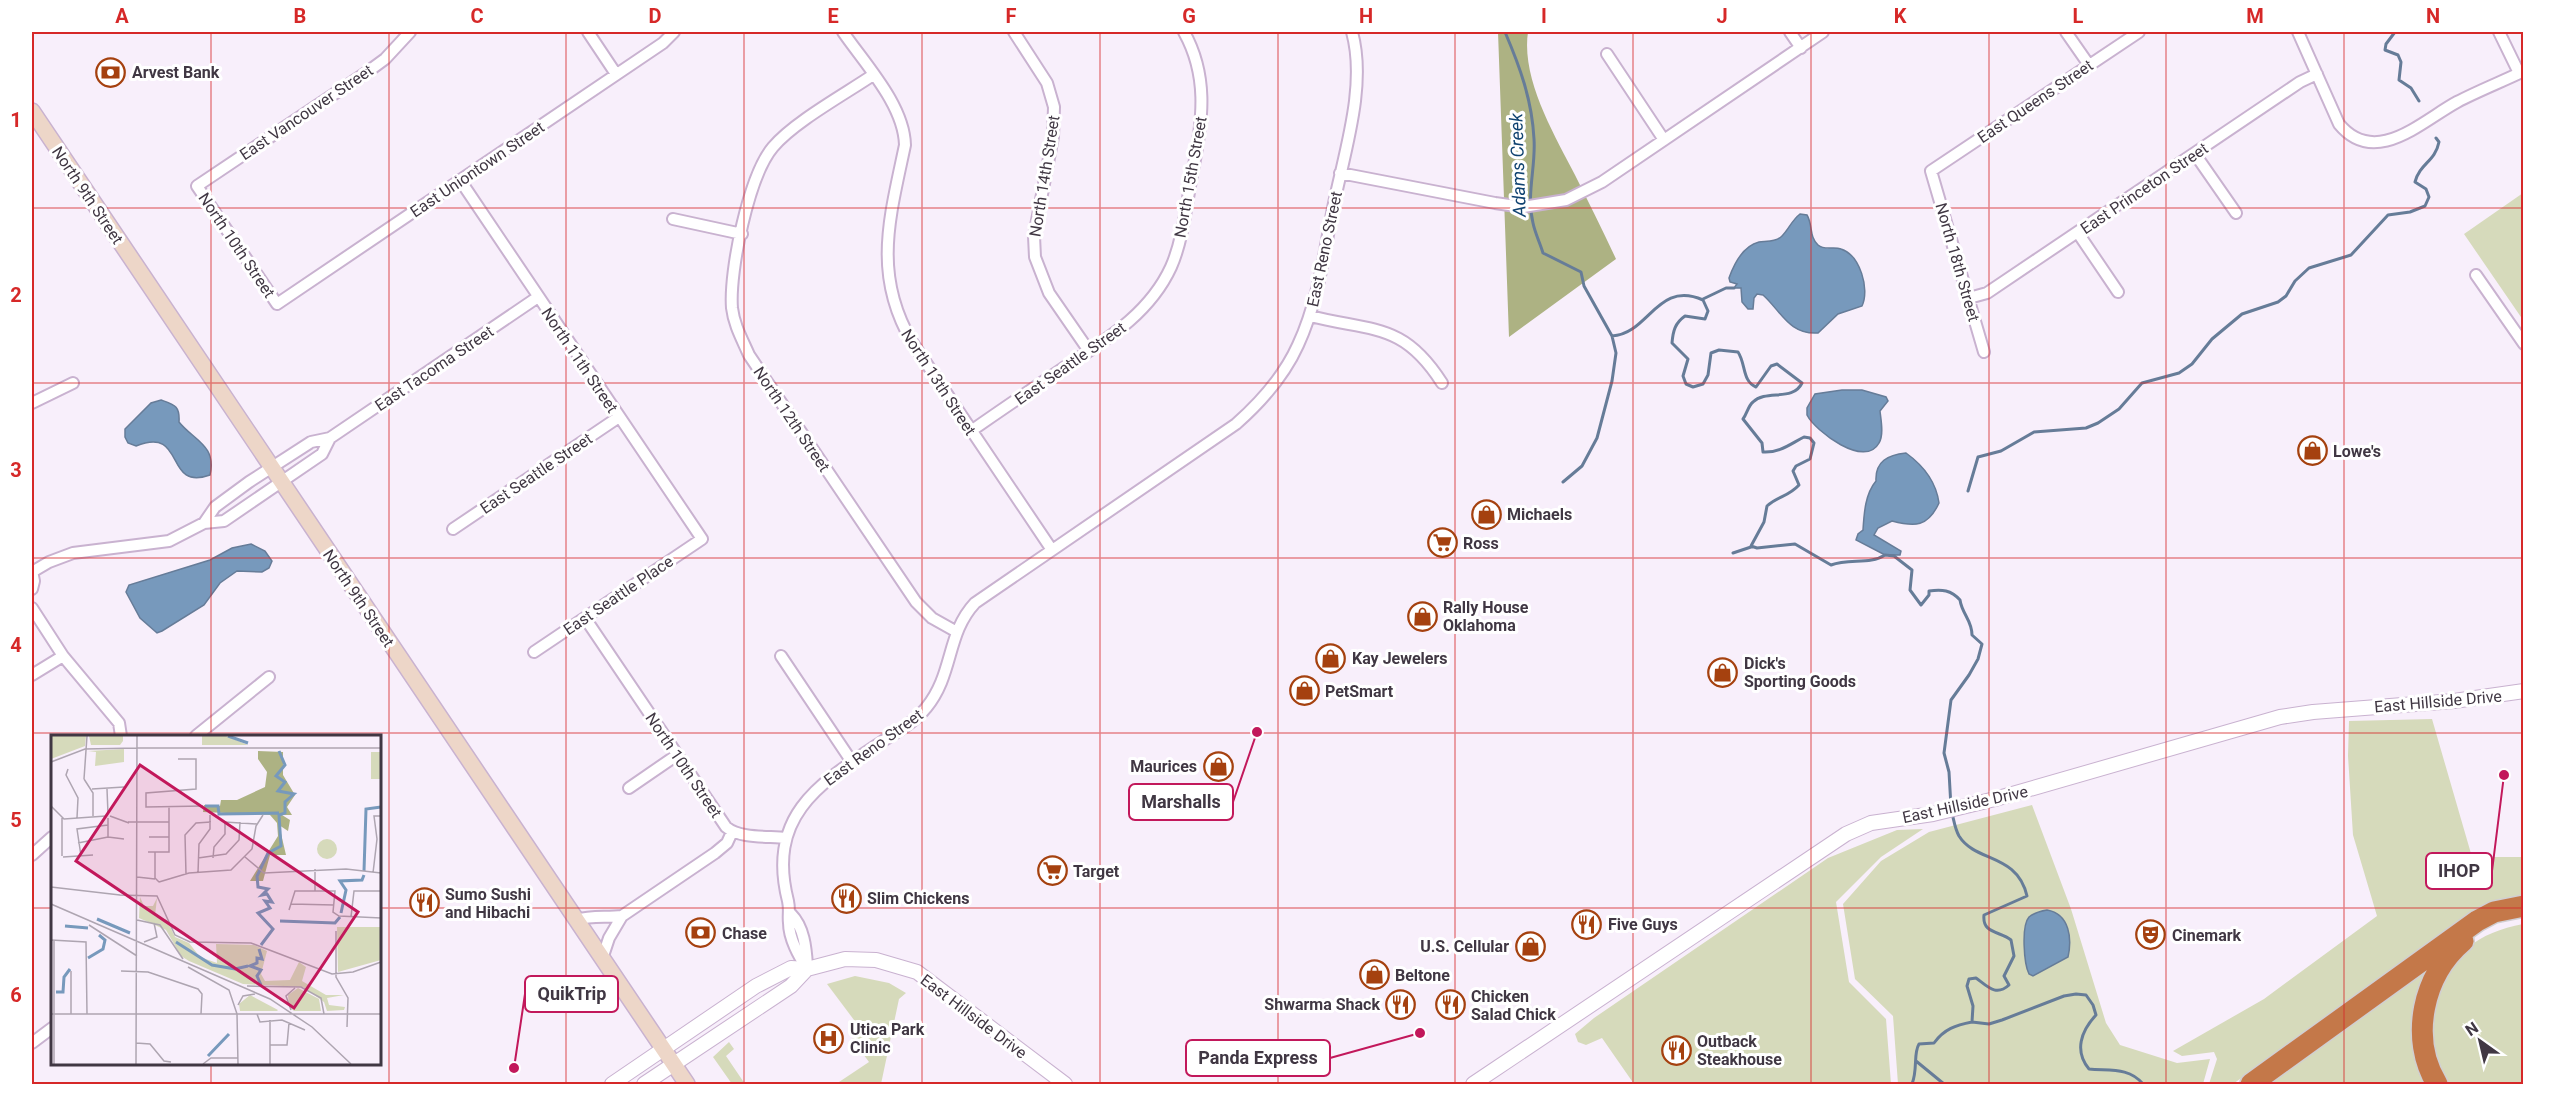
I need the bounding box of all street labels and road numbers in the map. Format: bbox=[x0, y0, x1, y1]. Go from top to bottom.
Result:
street label: East Queens Street bbox=[1974, 56, 2097, 147]
street label: East Vancouver Street bbox=[236, 61, 377, 164]
street label: North 14th Street bbox=[1026, 114, 1063, 238]
street label: North 15th Street bbox=[1170, 115, 1210, 239]
street label: East Uniontown Street bbox=[407, 117, 548, 221]
street label: East Princeton Street bbox=[2077, 139, 2212, 238]
street label: North 9th Street bbox=[48, 143, 127, 248]
street label: North 10th Street bbox=[194, 189, 279, 301]
street label: East Reno Street bbox=[1303, 190, 1346, 309]
street label: North 18th Street bbox=[1931, 201, 1984, 324]
street label: North 11th Street bbox=[537, 304, 622, 416]
street label: East Seattle Street bbox=[1011, 318, 1129, 409]
street label: East Tacoma Street bbox=[371, 322, 497, 415]
street label: North 13th Street bbox=[897, 326, 980, 439]
street label: North 12th Street bbox=[749, 363, 834, 475]
street label: East Seattle Street bbox=[477, 429, 596, 518]
street label: North 9th Street bbox=[319, 546, 398, 651]
street label: East Seattle Place bbox=[560, 552, 677, 639]
street label: East Hillside Drive bbox=[2373, 686, 2503, 717]
street label: East Reno Street bbox=[820, 705, 927, 790]
street label: North 10th Street bbox=[641, 709, 726, 821]
street label: East Hillside Drive bbox=[1901, 782, 2030, 827]
street label: East Hillside Drive bbox=[917, 970, 1030, 1062]

